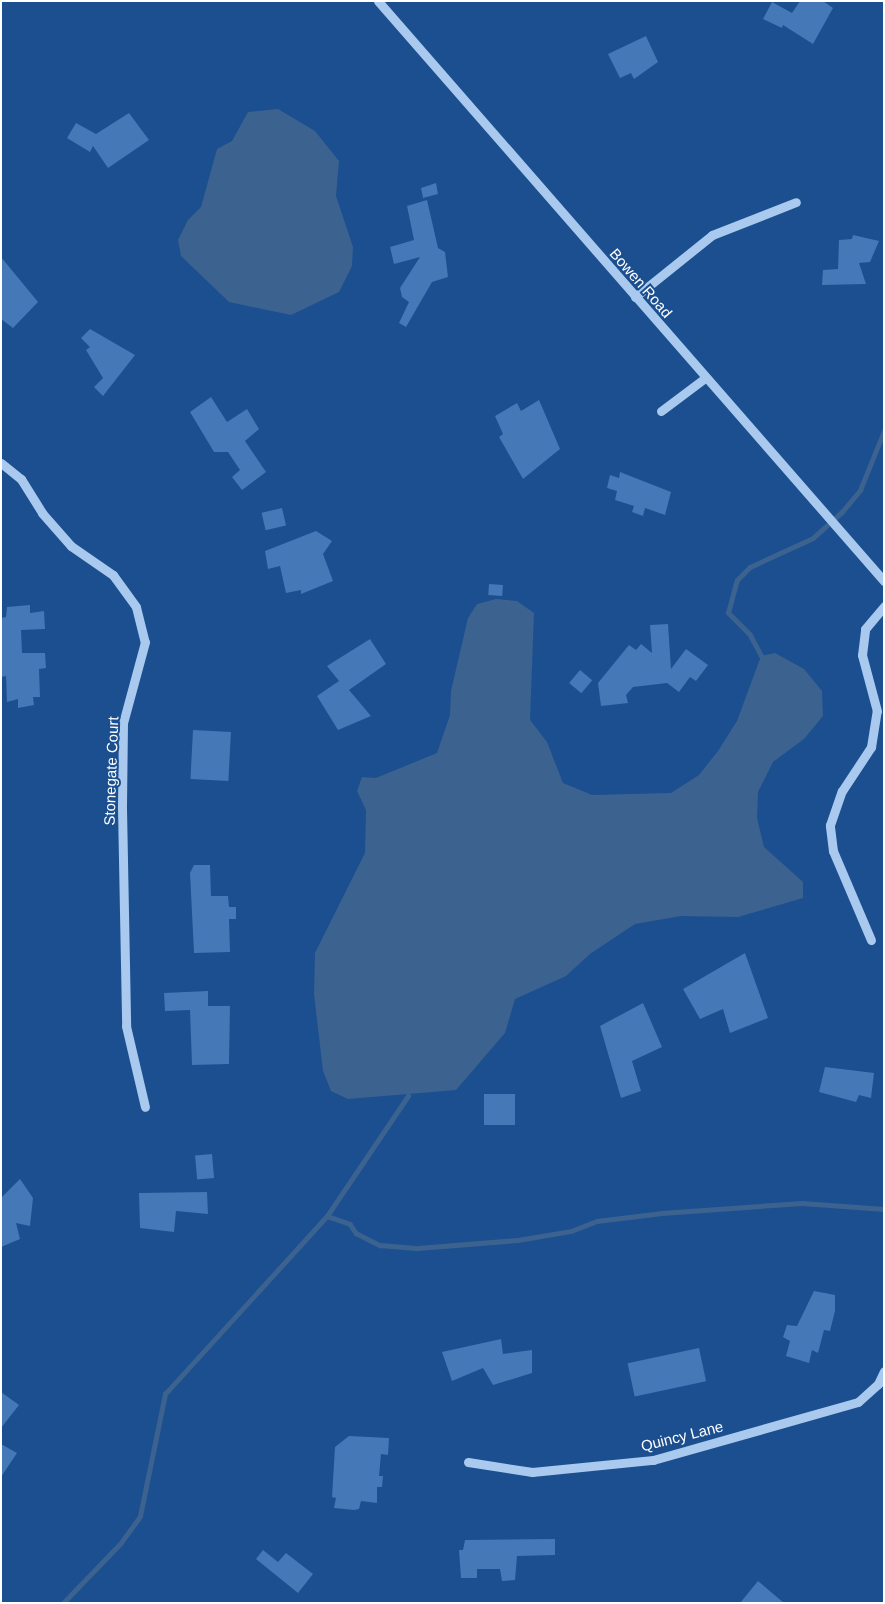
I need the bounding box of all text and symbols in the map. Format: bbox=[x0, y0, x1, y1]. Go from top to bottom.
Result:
street label: Bowen Road bbox=[606, 245, 676, 321]
street label: Stonegate Court bbox=[100, 716, 122, 826]
street label: Quincy Lane bbox=[639, 1417, 725, 1455]

